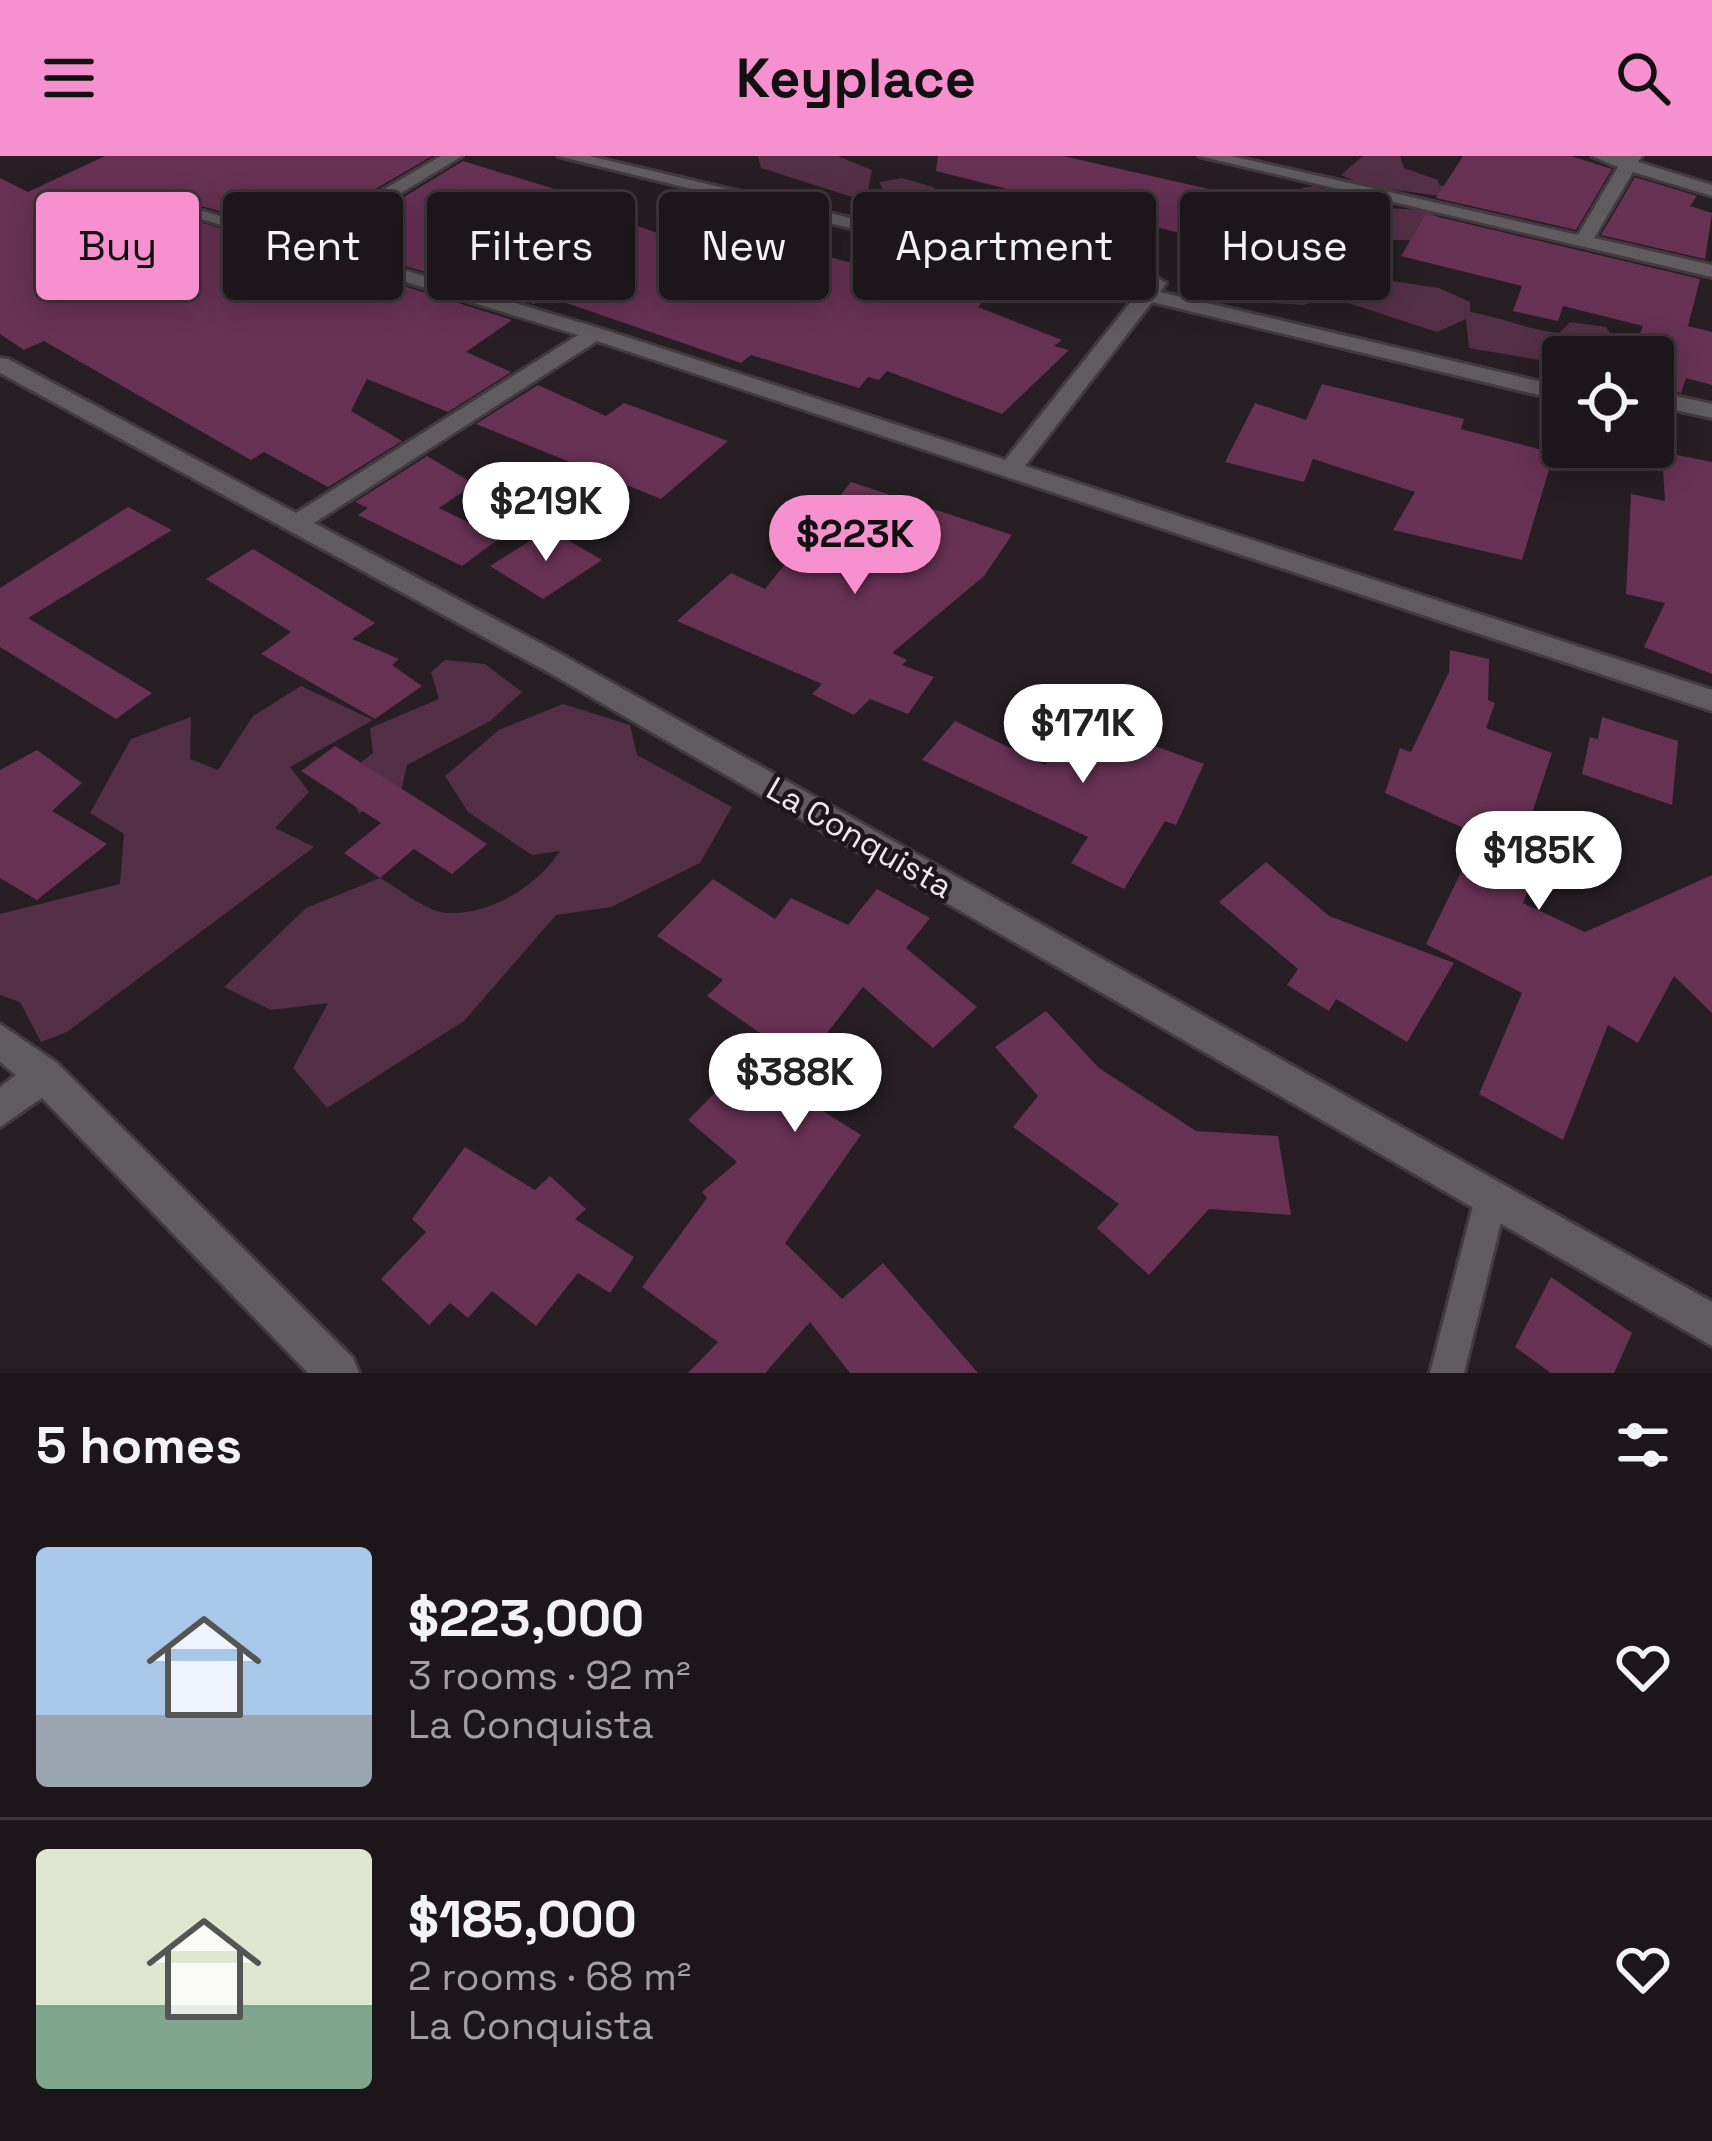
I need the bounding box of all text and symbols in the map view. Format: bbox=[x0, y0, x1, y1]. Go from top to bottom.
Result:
text: Keyplace bbox=[736, 44, 976, 113]
icon: menu bbox=[36, 45, 102, 111]
icon: search bbox=[1610, 45, 1676, 111]
chip: Buy bbox=[36, 192, 199, 300]
chip: Rent bbox=[223, 192, 403, 300]
chip: Filters bbox=[427, 192, 635, 300]
chip: New bbox=[659, 192, 829, 300]
chip: Apartment bbox=[853, 192, 1156, 300]
chip: House bbox=[1180, 192, 1390, 300]
map controls bbox=[1542, 336, 1674, 468]
button: locate bbox=[1542, 336, 1674, 468]
pin: $219K bbox=[462, 462, 630, 564]
text: $219K bbox=[490, 476, 602, 525]
pin: $223K bbox=[771, 495, 939, 597]
text: $223K bbox=[796, 509, 914, 558]
pin: $171K bbox=[999, 684, 1167, 786]
text: $171K bbox=[1031, 698, 1135, 747]
street label: La Conquista bbox=[759, 768, 960, 908]
pin: $185K bbox=[1455, 811, 1623, 913]
text: $185K bbox=[1483, 825, 1595, 874]
pin: $388K bbox=[711, 1033, 879, 1135]
text: $388K bbox=[736, 1047, 854, 1096]
icon: filters bbox=[1610, 1412, 1676, 1478]
text: 5 homes bbox=[36, 1413, 242, 1478]
text: $223,000 bbox=[408, 1586, 644, 1651]
icon: home bbox=[132, 1595, 276, 1739]
icon: heart bbox=[1610, 1634, 1676, 1700]
text: 3 rooms · 92 m² bbox=[408, 1651, 690, 1700]
text: La Conquista bbox=[408, 1700, 654, 1749]
text: $185,000 bbox=[408, 1887, 637, 1952]
icon: home bbox=[132, 1897, 276, 2041]
icon: heart bbox=[1610, 1936, 1676, 2002]
text: 2 rooms · 68 m² bbox=[408, 1952, 691, 2001]
text: La Conquista bbox=[408, 2001, 654, 2050]

